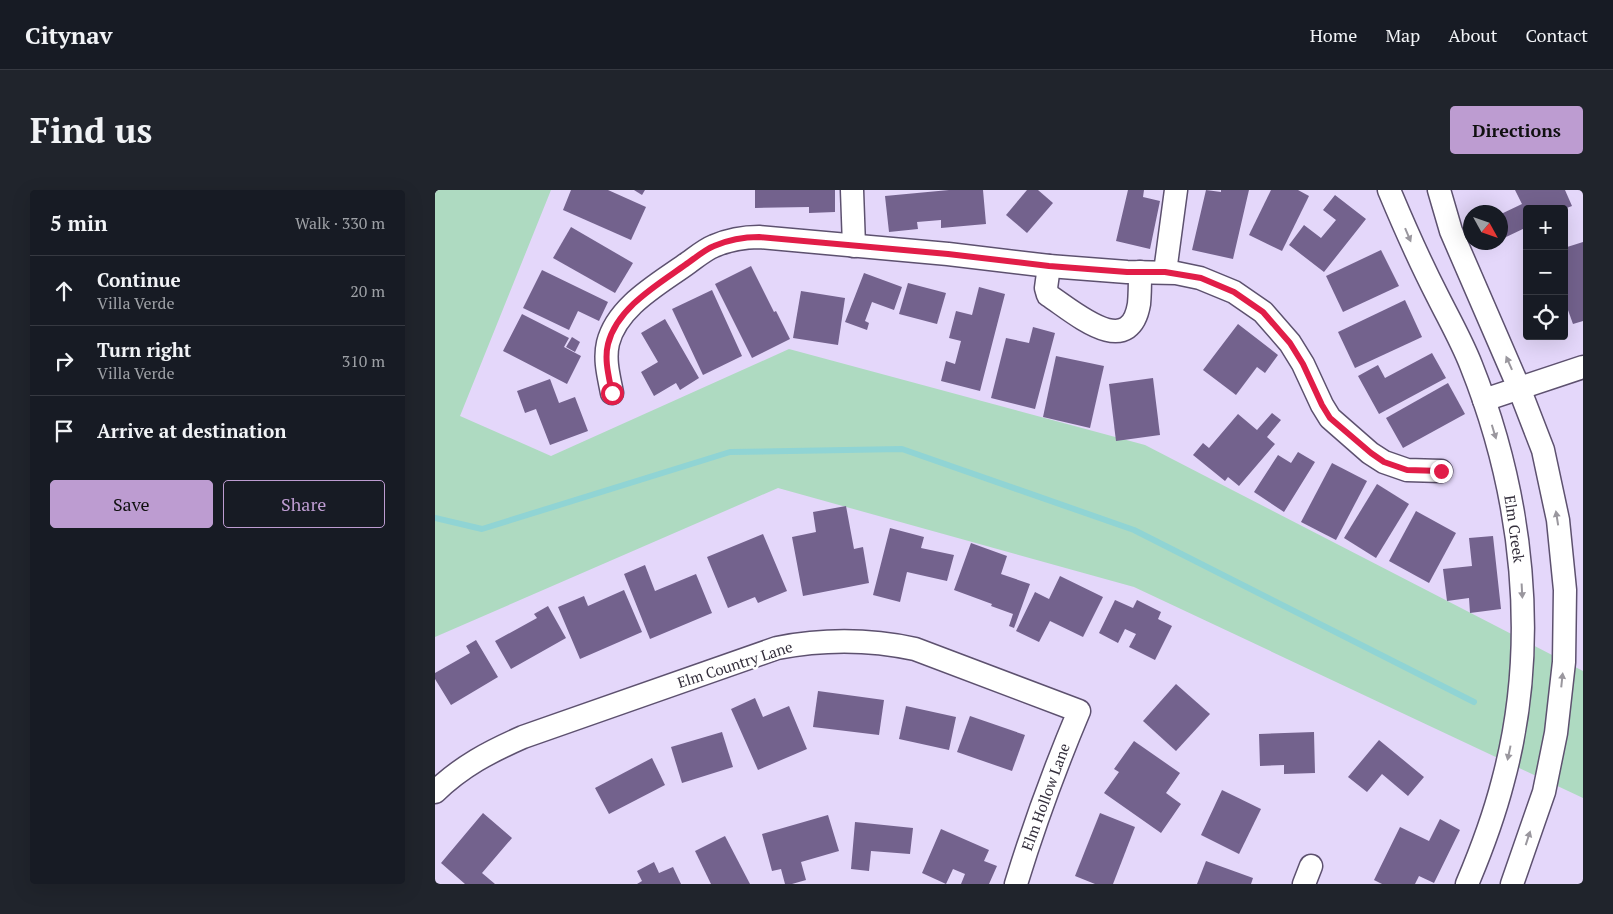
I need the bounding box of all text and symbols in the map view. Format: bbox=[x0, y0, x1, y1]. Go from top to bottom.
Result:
text: Citynav bbox=[25, 19, 112, 51]
text: Home bbox=[1310, 23, 1357, 47]
text: Map bbox=[1385, 23, 1420, 47]
text: About bbox=[1448, 23, 1497, 47]
text: Contact bbox=[1525, 23, 1588, 47]
button: Directions bbox=[1450, 106, 1583, 154]
text: Find us bbox=[30, 107, 152, 153]
north arrow bbox=[1463, 205, 1508, 250]
map controls bbox=[1523, 205, 1568, 340]
button: + bbox=[1523, 205, 1568, 250]
text: 5 min bbox=[50, 209, 107, 237]
text: Walk · 330 m bbox=[295, 212, 385, 234]
one-way arrow bbox=[1404, 228, 1412, 242]
button: − bbox=[1523, 250, 1568, 295]
text: Continue bbox=[97, 267, 181, 292]
icon: ahead bbox=[50, 277, 78, 305]
text: 20 m bbox=[350, 280, 385, 302]
text: Villa Verde bbox=[97, 292, 175, 314]
button: locate bbox=[1523, 295, 1568, 340]
text: Turn right bbox=[97, 337, 191, 362]
icon: right bbox=[50, 347, 78, 375]
text: 310 m bbox=[342, 350, 385, 372]
one-way arrow bbox=[1504, 356, 1512, 370]
text: Villa Verde bbox=[97, 362, 175, 384]
route start bbox=[601, 382, 624, 405]
icon: arrive bbox=[50, 417, 78, 445]
text: Arrive at destination bbox=[97, 418, 286, 443]
one-way arrow bbox=[1490, 424, 1498, 439]
route end bbox=[1430, 460, 1453, 483]
button: Save bbox=[50, 480, 213, 528]
button: Share bbox=[223, 480, 385, 528]
street label: Elm Creek bbox=[1500, 494, 1530, 564]
one-way arrow bbox=[1552, 509, 1560, 525]
one-way arrow bbox=[1519, 584, 1527, 600]
street label: Elm Country Lane bbox=[675, 636, 795, 692]
one-way arrow bbox=[1558, 671, 1566, 687]
street label: Elm Hollow Lane bbox=[1016, 740, 1074, 853]
one-way arrow bbox=[1505, 745, 1513, 761]
one-way arrow bbox=[1525, 830, 1533, 845]

